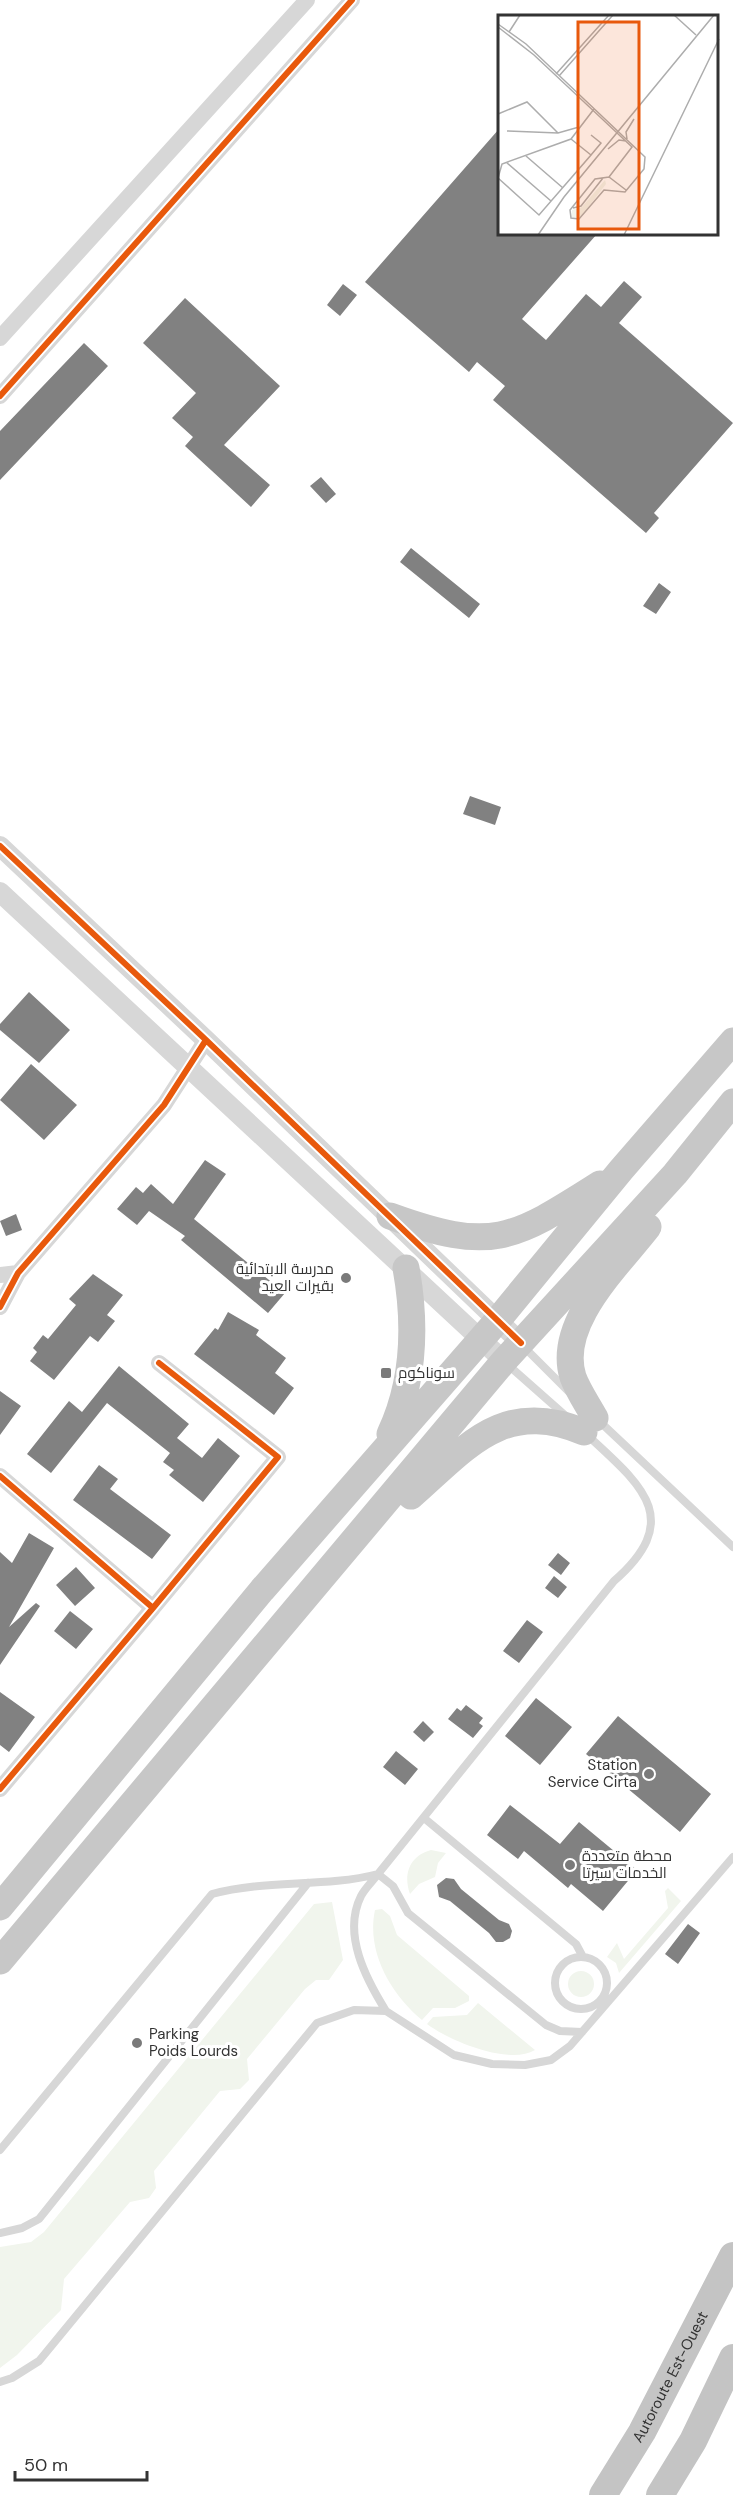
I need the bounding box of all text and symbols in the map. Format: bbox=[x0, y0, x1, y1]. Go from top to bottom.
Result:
inset map bbox=[498, 15, 718, 236]
place label: مدرسة الابتدائية بقيرات العيد bbox=[236, 1259, 334, 1296]
marker: مدرسة الابتدائية بقيرات العيد bbox=[339, 1271, 353, 1285]
place label: سوناكوم bbox=[398, 1363, 455, 1383]
marker: سوناكوم bbox=[379, 1366, 393, 1380]
place label: Station Service Cirta bbox=[548, 1755, 637, 1792]
marker: Station Service Cirta bbox=[642, 1767, 656, 1781]
place label: محطة متعددة الخدمات سيرتا bbox=[582, 1846, 672, 1883]
marker: محطة متعددة الخدمات سيرتا bbox=[563, 1858, 577, 1872]
place label: Parking Poids Lourds bbox=[149, 2024, 238, 2061]
marker: Parking Poids Lourds bbox=[130, 2036, 144, 2050]
street label: Autoroute Est-Ouest bbox=[628, 2308, 713, 2446]
scale bar bbox=[15, 2444, 147, 2482]
text: 50 m bbox=[24, 2453, 68, 2477]

